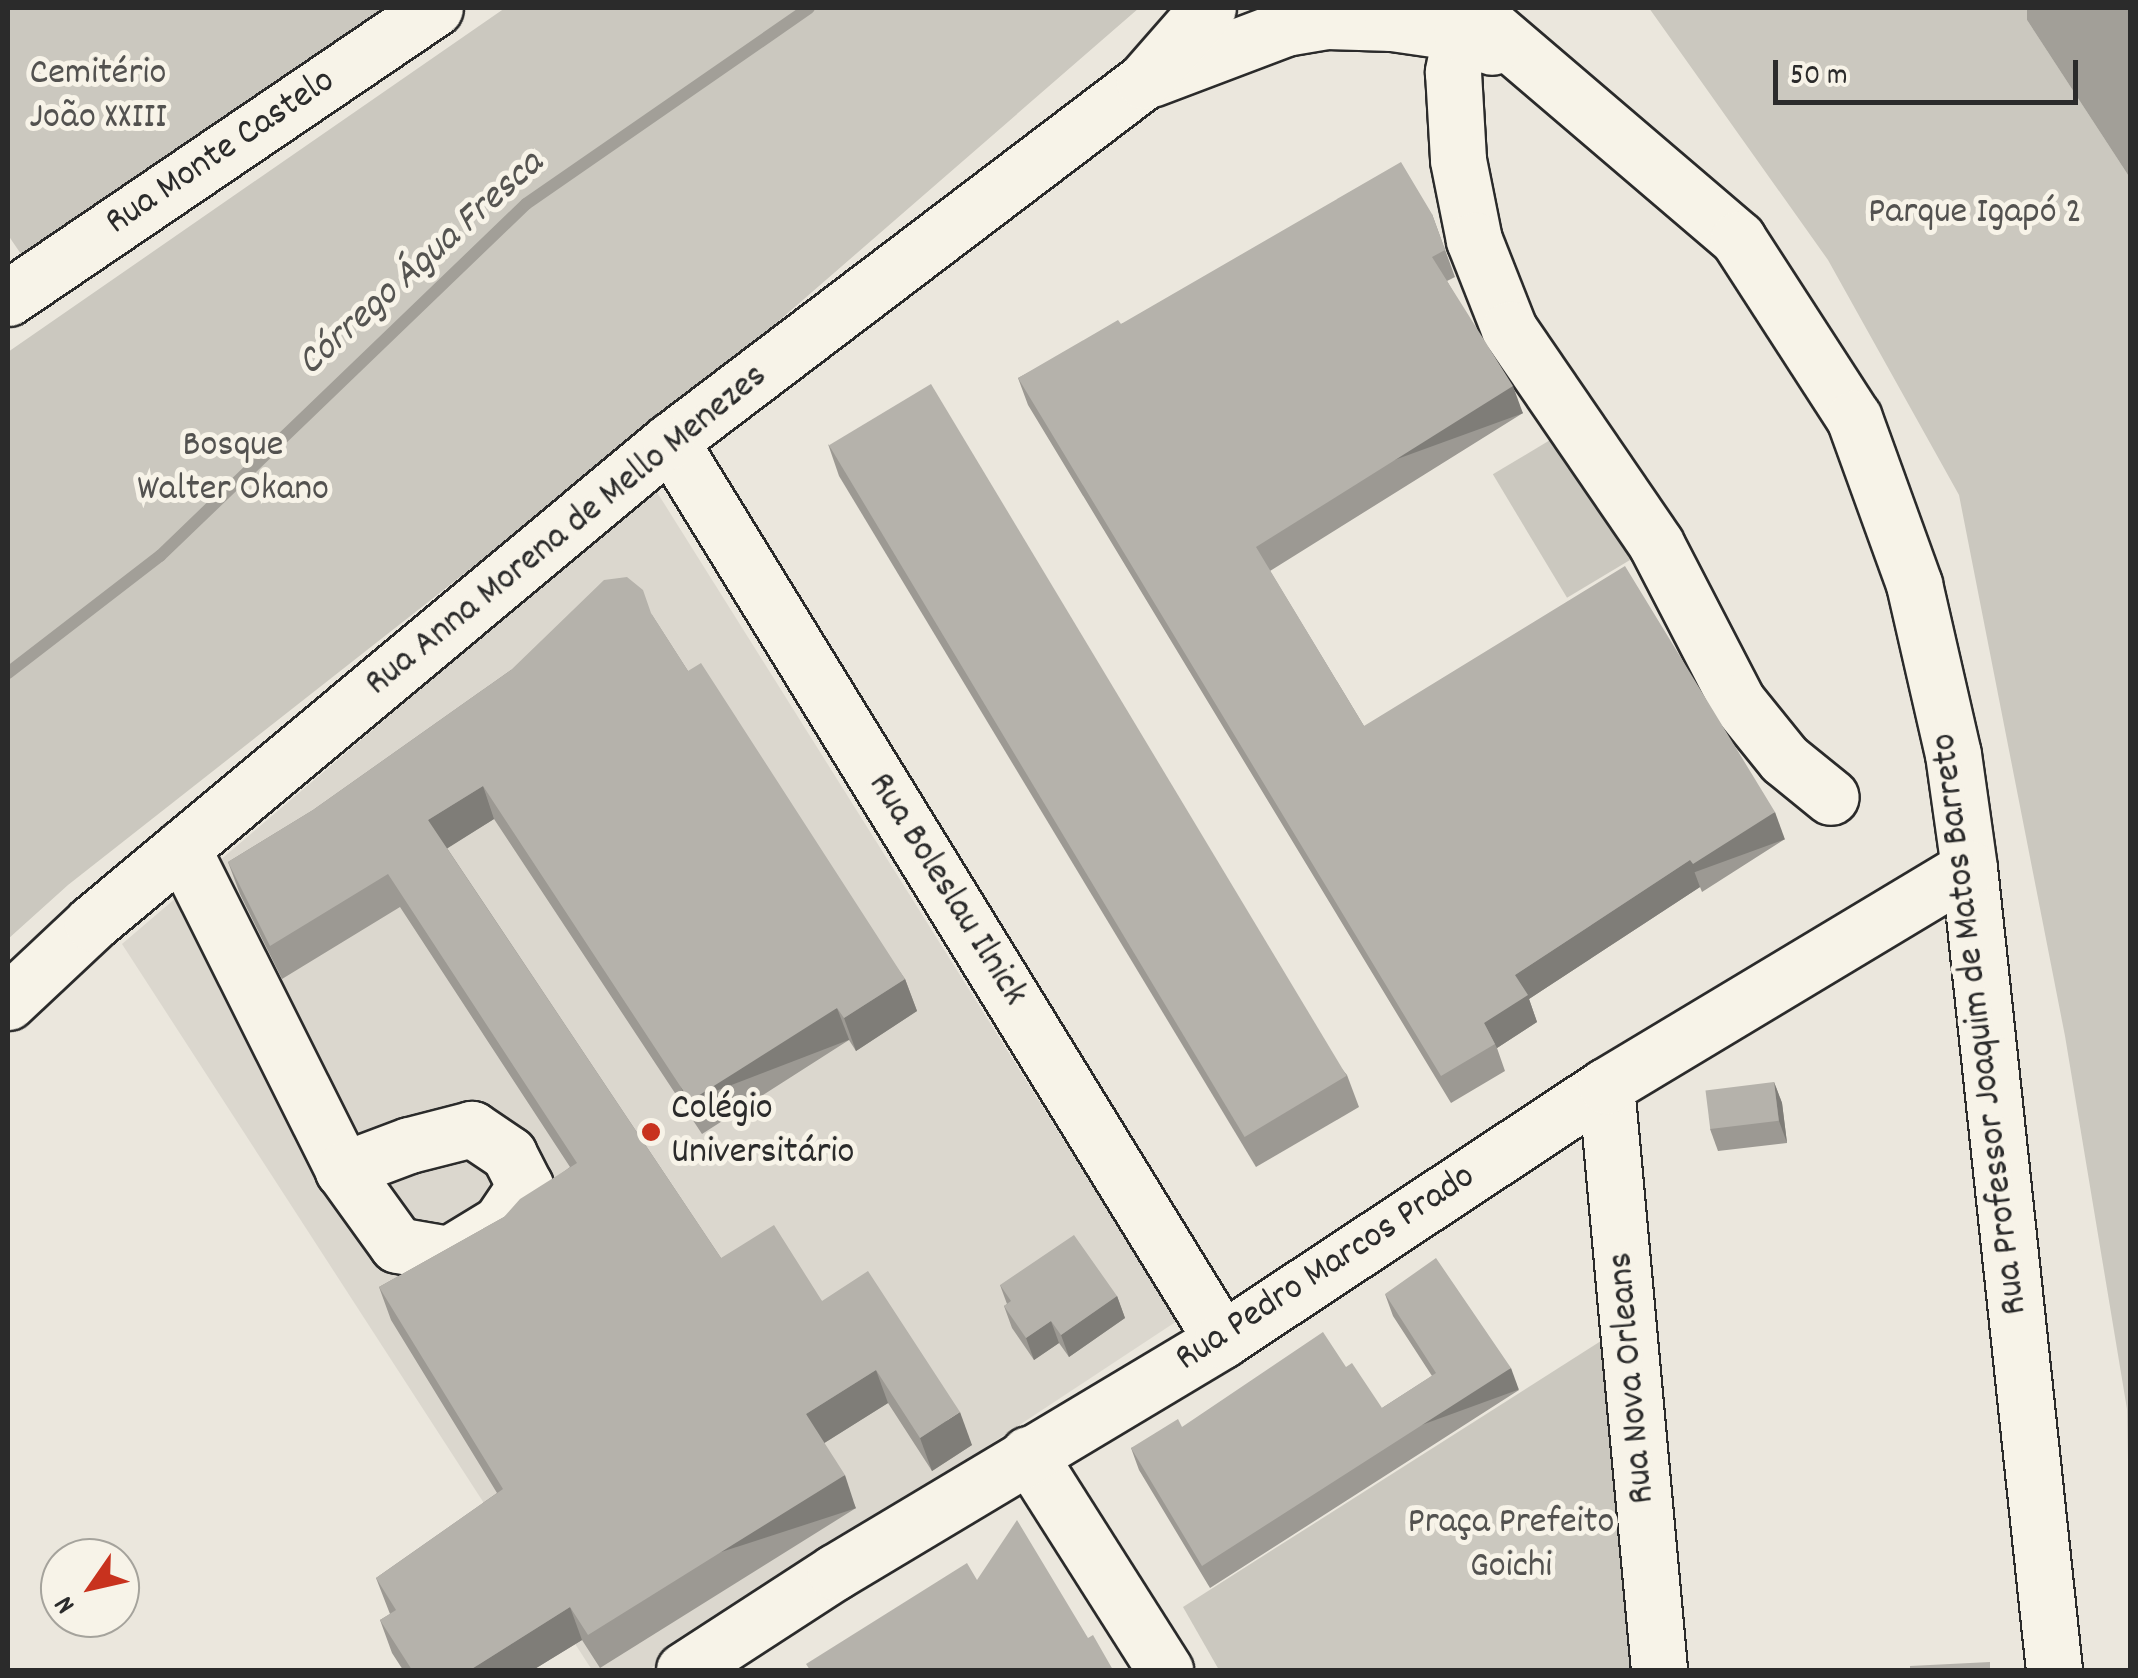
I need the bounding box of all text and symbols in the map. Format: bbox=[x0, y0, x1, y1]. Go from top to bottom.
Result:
scale bar bbox=[1778, 40, 2083, 102]
park label: Cemitério João XXIII bbox=[29, 52, 167, 142]
text: 50 m bbox=[1790, 56, 1848, 99]
street label: Rua Monte Castelo bbox=[98, 59, 344, 247]
water label: Córrego Água Fresca bbox=[289, 142, 555, 388]
park label: Parque Igapó 2 bbox=[1868, 191, 2082, 237]
street label: Rua Anna Morena de Mello Menezes bbox=[357, 355, 777, 707]
park label: Bosque Walter Okano bbox=[137, 424, 329, 514]
street label: Rua Professor Joaquim de Matos Barreto bbox=[1923, 731, 2039, 1317]
street label: Rua Boleslau Ilnick bbox=[856, 765, 1036, 1015]
place label: Colégio Universitário bbox=[671, 1087, 854, 1176]
marker: Colégio Universitário bbox=[640, 1121, 662, 1143]
street label: Rua Pedro Marcos Prado bbox=[1168, 1155, 1484, 1383]
street label: Rua Nova Orleans bbox=[1599, 1250, 1667, 1506]
park label: Praça Prefeito Goichi bbox=[1407, 1501, 1615, 1590]
north arrow bbox=[40, 1538, 140, 1638]
text: N bbox=[46, 1587, 87, 1621]

